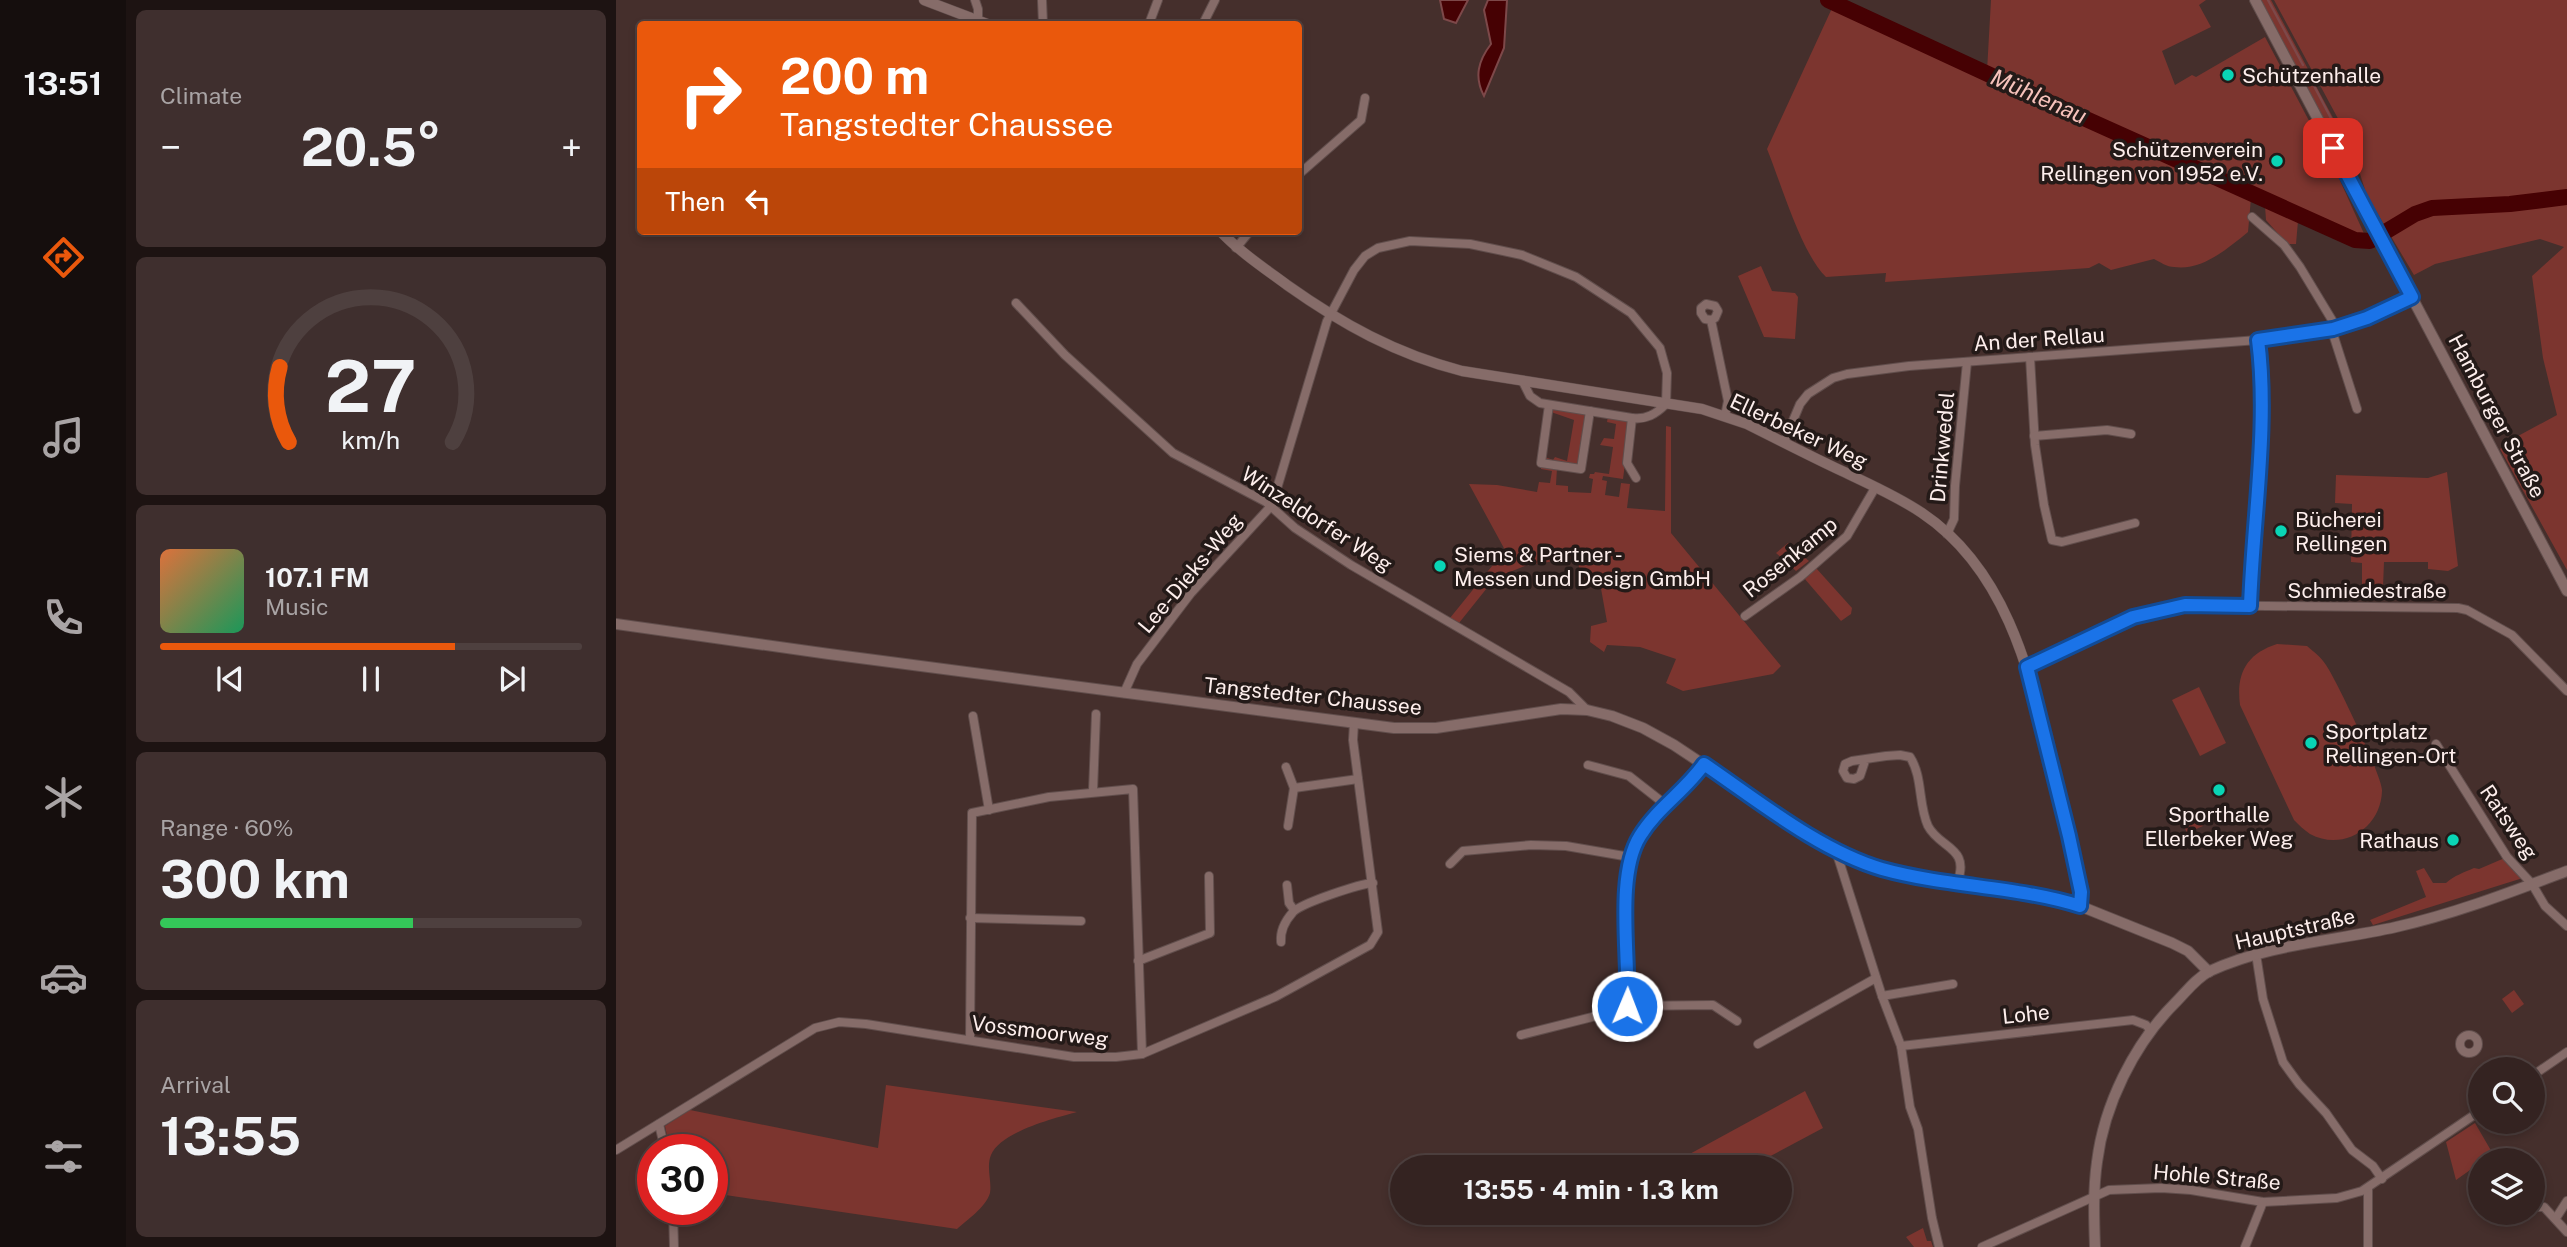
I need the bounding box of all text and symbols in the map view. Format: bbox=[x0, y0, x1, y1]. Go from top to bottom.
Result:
text: 200 m bbox=[780, 47, 929, 105]
icon: right bbox=[665, 49, 756, 140]
water label: Mühlenau bbox=[1987, 63, 2091, 129]
place label: Schützenhalle bbox=[2242, 63, 2381, 88]
text: 13:51 bbox=[24, 65, 102, 102]
marker: Schützenhalle bbox=[2220, 67, 2236, 83]
text: Climate bbox=[160, 82, 242, 109]
text: Tangstedter Chaussee bbox=[780, 106, 1113, 143]
text: 20.5° bbox=[301, 117, 441, 178]
pin bbox=[2303, 118, 2363, 178]
text: − bbox=[160, 125, 181, 170]
text: + bbox=[561, 125, 582, 170]
icon: arrive bbox=[2314, 129, 2352, 167]
place label: Schützenverein Rellingen von 1952 e.V. bbox=[2040, 137, 2263, 186]
marker: Schützenverein Rellingen von 1952 e.V. bbox=[2269, 153, 2285, 169]
icon: left bbox=[739, 182, 777, 220]
text: Then bbox=[665, 186, 725, 217]
icon: directions bbox=[39, 233, 88, 282]
street label: An der Rellau bbox=[1973, 322, 2105, 356]
street label: Hamburger Straße bbox=[2443, 330, 2551, 502]
text: 27 bbox=[325, 344, 417, 429]
street label: Ellerbeker Weg bbox=[1726, 388, 1872, 474]
street label: Drinkwedel bbox=[1925, 391, 1959, 503]
icon: music bbox=[39, 413, 88, 462]
text: km/h bbox=[342, 425, 400, 455]
street label: Winzeldorfer Weg bbox=[1237, 461, 1397, 577]
place label: Bücherei Rellingen bbox=[2295, 507, 2387, 556]
street label: Lee-Dieks-Weg bbox=[1133, 508, 1247, 638]
street label: Rosenkamp bbox=[1738, 511, 1842, 603]
marker: Bücherei Rellingen bbox=[2273, 523, 2289, 539]
place label: Siems & Partner - Messen und Design GmbH bbox=[1454, 542, 1711, 591]
marker: Siems & Partner - Messen und Design GmbH bbox=[1432, 558, 1448, 574]
text: 107.1 FM bbox=[265, 562, 370, 593]
street label: Schmiedestraße bbox=[2287, 578, 2447, 603]
icon: phone bbox=[39, 593, 88, 642]
text: Music bbox=[265, 593, 329, 620]
icon: previous bbox=[211, 660, 249, 698]
icon: pause bbox=[352, 660, 390, 698]
icon: next bbox=[493, 660, 531, 698]
street label: Tangstedter Chaussee bbox=[1203, 672, 1423, 720]
place label: Sportplatz Rellingen-Ort bbox=[2325, 719, 2457, 768]
marker: Sportplatz Rellingen-Ort bbox=[2303, 735, 2319, 751]
icon: climate bbox=[39, 773, 88, 822]
street label: Ratsweg bbox=[2475, 780, 2543, 864]
marker: Sporthalle Ellerbeker Weg bbox=[2211, 782, 2227, 798]
place label: Sporthalle Ellerbeker Weg bbox=[2144, 802, 2294, 851]
text: Range · 60% bbox=[160, 814, 293, 841]
place label: Rathaus bbox=[2359, 828, 2439, 853]
marker: Rathaus bbox=[2445, 832, 2461, 848]
text: 300 km bbox=[160, 849, 350, 910]
street label: Hauptstraße bbox=[2233, 903, 2357, 955]
icon: car bbox=[39, 953, 88, 1002]
position arrow bbox=[1590, 969, 1664, 1043]
street label: Lohe bbox=[2001, 999, 2051, 1029]
street label: Vossmoorweg bbox=[970, 1010, 1110, 1052]
map controls bbox=[2468, 1057, 2545, 1225]
button: search bbox=[2468, 1057, 2545, 1134]
text: Arrival bbox=[160, 1071, 231, 1098]
text: 13:55 bbox=[160, 1106, 301, 1167]
icon: filters bbox=[39, 1132, 88, 1181]
speed limit sign: 30 bbox=[637, 1134, 728, 1225]
button: layers bbox=[2468, 1148, 2545, 1225]
street label: Hohle Straße bbox=[2152, 1159, 2282, 1195]
text: 13:55 · 4 min · 1.3 km bbox=[1463, 1174, 1719, 1205]

